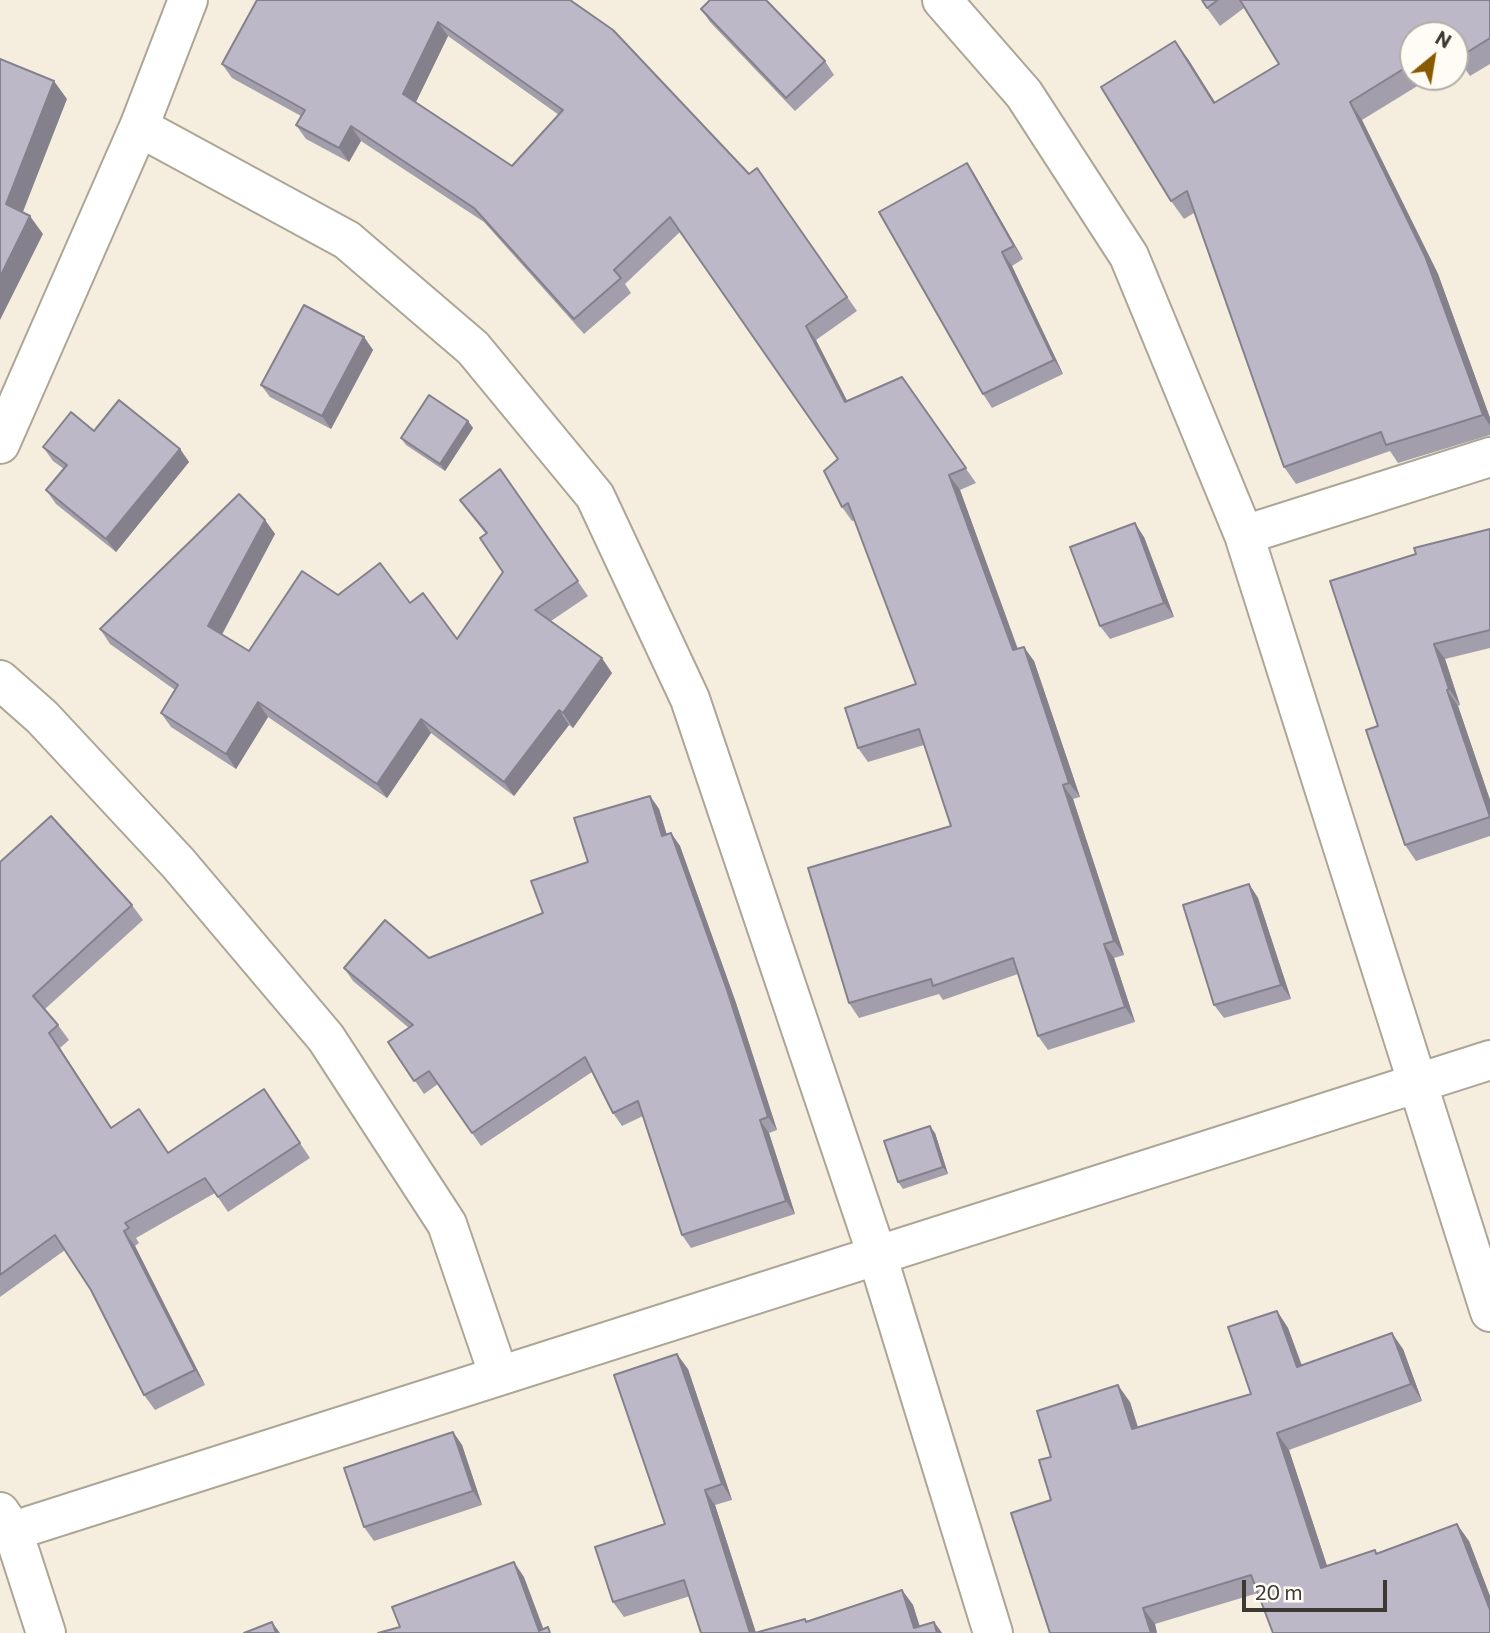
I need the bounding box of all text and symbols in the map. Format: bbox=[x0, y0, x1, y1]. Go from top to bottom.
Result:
north arrow bbox=[1399, 21, 1469, 91]
text: N bbox=[1432, 26, 1456, 53]
scale bar bbox=[1245, 1566, 1390, 1610]
text: 20 m bbox=[1255, 1579, 1303, 1604]

